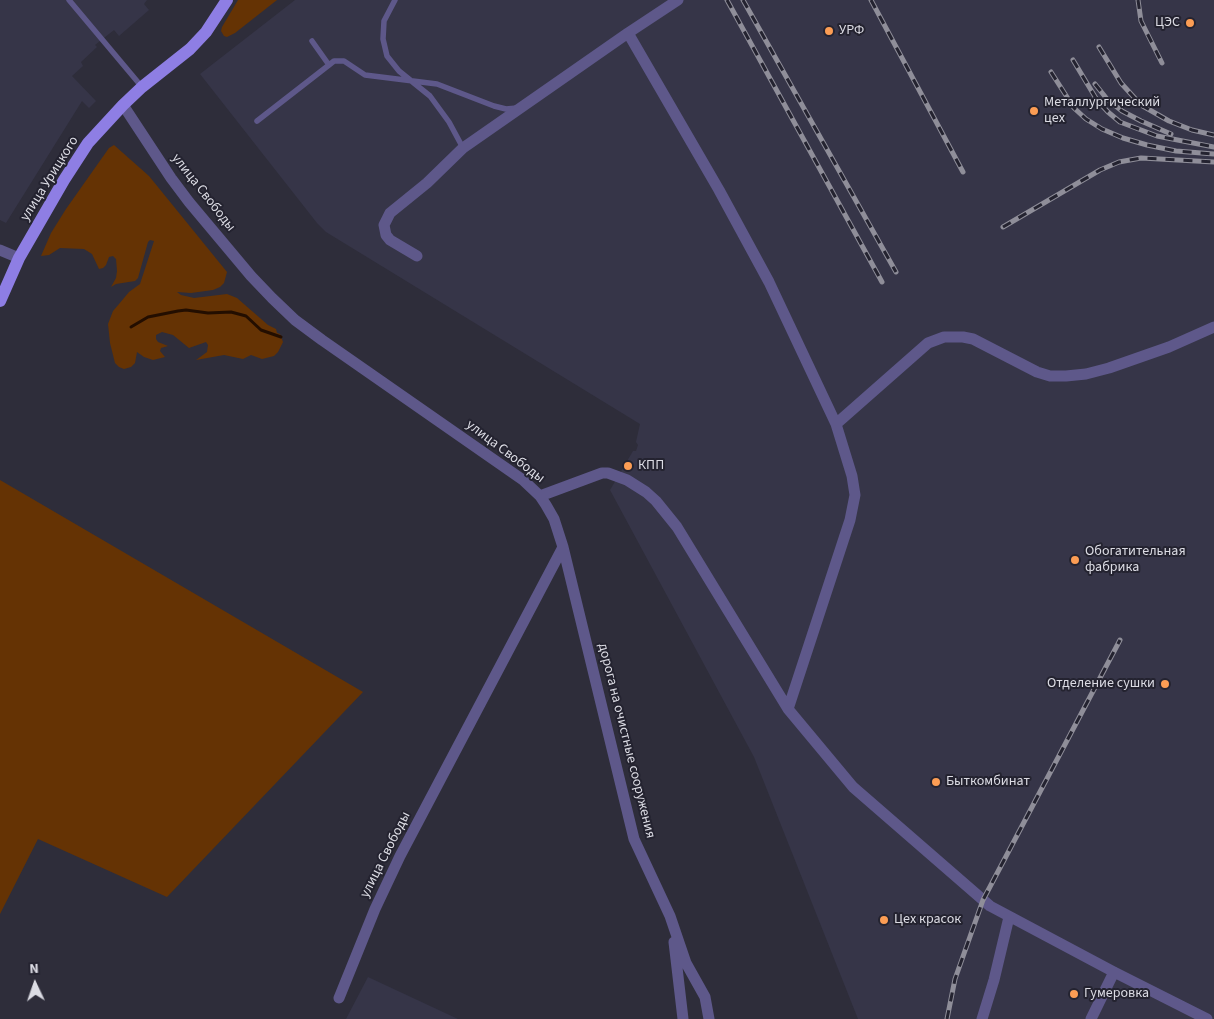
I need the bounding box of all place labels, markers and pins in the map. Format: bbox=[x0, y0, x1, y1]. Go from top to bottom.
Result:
place label: ЦЭС bbox=[1155, 15, 1180, 31]
marker: ЦЭС bbox=[1184, 17, 1196, 29]
place label: УРФ bbox=[839, 23, 864, 39]
marker: УРФ bbox=[823, 25, 835, 37]
place label: Металлургический цех bbox=[1044, 95, 1160, 128]
marker: Металлургический цех bbox=[1028, 105, 1040, 117]
place label: КПП bbox=[638, 458, 664, 474]
marker: КПП bbox=[622, 460, 634, 472]
place label: Обогатительная фабрика bbox=[1085, 544, 1186, 576]
marker: Обогатительная фабрика bbox=[1069, 554, 1081, 566]
place label: Отделение сушки bbox=[1047, 676, 1155, 692]
marker: Отделение сушки bbox=[1159, 678, 1171, 690]
place label: Быткомбинат bbox=[946, 774, 1030, 790]
marker: Быткомбинат bbox=[930, 776, 942, 788]
place label: Цех красок bbox=[894, 912, 961, 928]
marker: Цех красок bbox=[878, 914, 890, 926]
place label: Гумеровка bbox=[1084, 986, 1149, 1002]
marker: Гумеровка bbox=[1068, 988, 1080, 1000]

